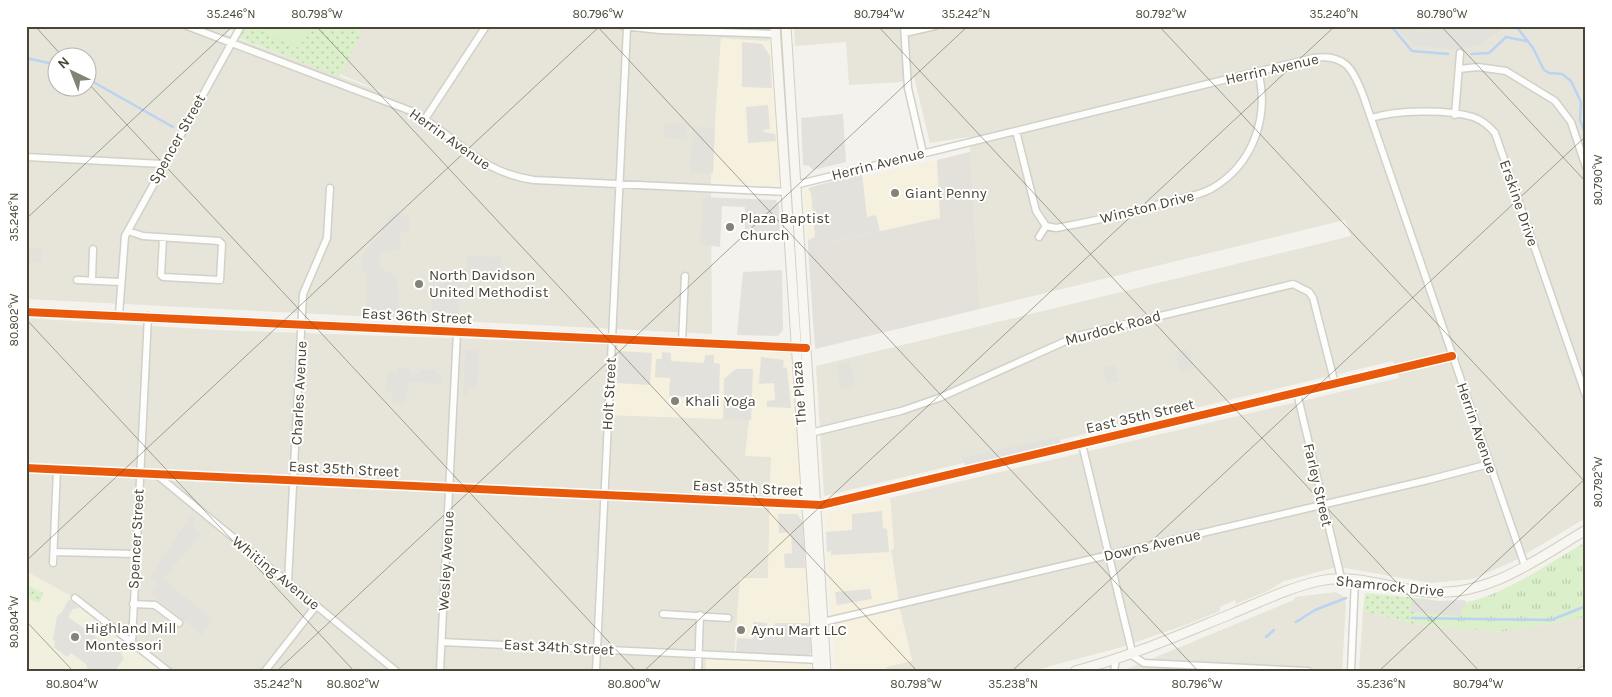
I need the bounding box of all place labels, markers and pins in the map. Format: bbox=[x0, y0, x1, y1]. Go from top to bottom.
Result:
place label: Giant Penny bbox=[905, 184, 987, 202]
marker: Giant Penny bbox=[889, 187, 901, 199]
place label: Plaza Baptist Church bbox=[740, 209, 830, 244]
marker: Plaza Baptist Church bbox=[724, 221, 736, 233]
place label: North Davidson United Methodist bbox=[429, 266, 549, 301]
marker: North Davidson United Methodist bbox=[413, 278, 425, 290]
place label: Khali Yoga bbox=[685, 392, 756, 410]
marker: Khali Yoga bbox=[669, 395, 681, 407]
place label: Highland Mill Montessori bbox=[85, 619, 177, 654]
place label: Aynu Mart LLC bbox=[751, 621, 847, 639]
marker: Aynu Mart LLC bbox=[735, 624, 747, 636]
marker: Highland Mill Montessori bbox=[69, 631, 81, 643]

